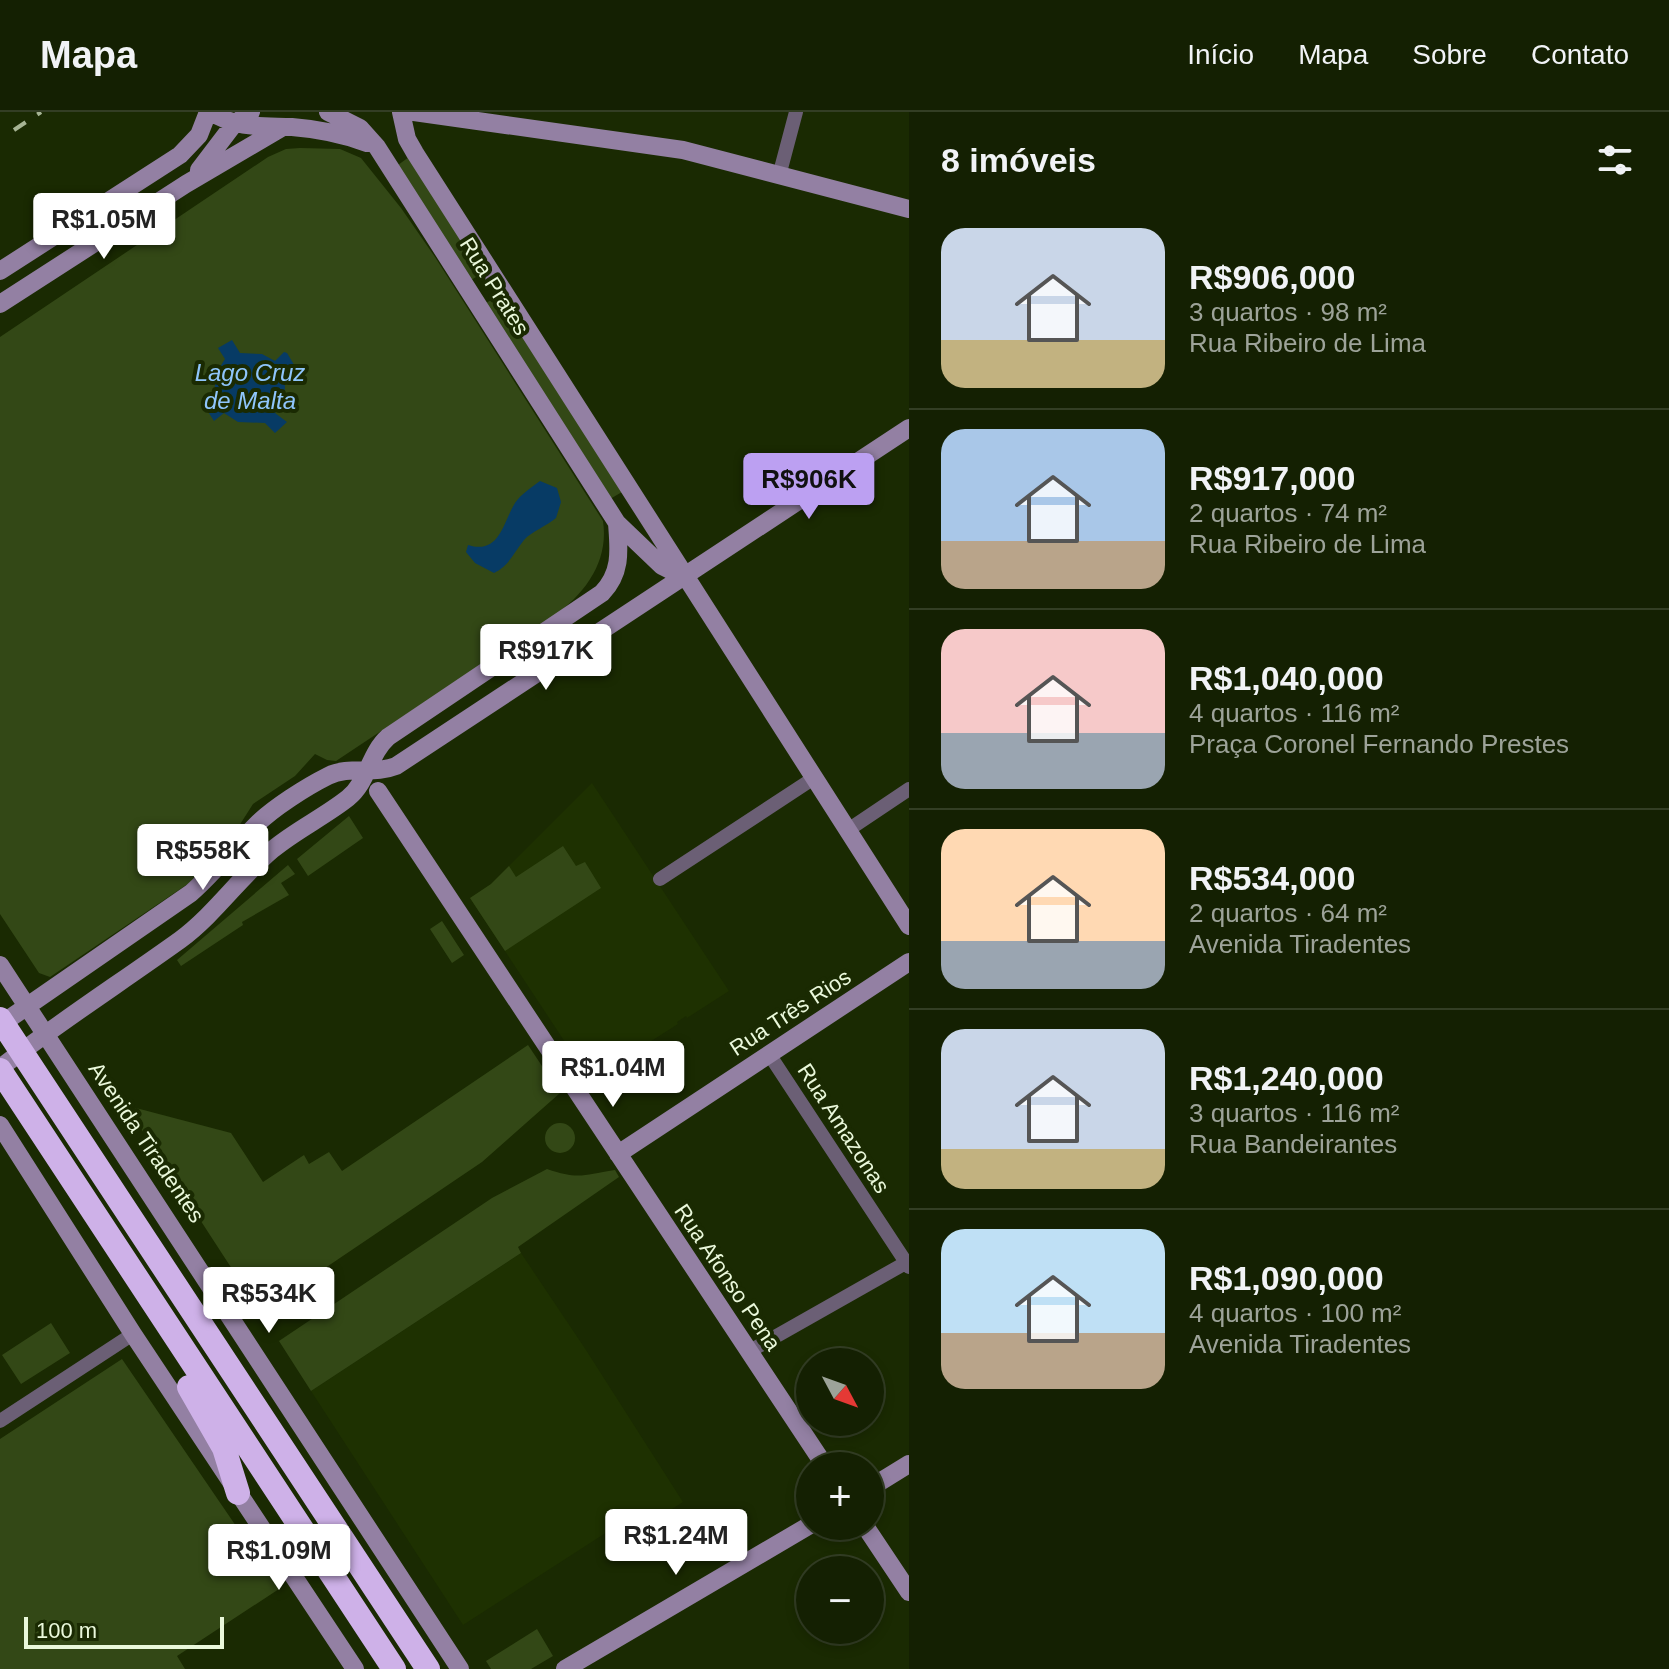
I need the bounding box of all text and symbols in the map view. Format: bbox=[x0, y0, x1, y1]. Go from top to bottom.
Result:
text: Mapa bbox=[40, 34, 137, 76]
text: Início bbox=[1187, 39, 1254, 70]
text: Mapa bbox=[1298, 39, 1368, 70]
text: Sobre bbox=[1412, 39, 1487, 70]
text: Contato bbox=[1531, 39, 1629, 70]
icon: filters bbox=[1593, 138, 1637, 182]
text: 8 imóveis bbox=[941, 141, 1096, 179]
pin: R$1.05M bbox=[30, 193, 178, 261]
text: R$1.05M bbox=[51, 204, 157, 234]
street label: Rua Prates bbox=[455, 233, 534, 340]
text: R$906,000 bbox=[1189, 258, 1355, 296]
icon: home bbox=[1005, 260, 1101, 356]
text: 3 quartos · 98 m² bbox=[1189, 297, 1387, 327]
text: Rua Ribeiro de Lima bbox=[1189, 328, 1426, 358]
water label: Lago Cruz de Malta bbox=[195, 359, 305, 414]
pin: R$906K bbox=[744, 453, 874, 521]
text: R$917,000 bbox=[1189, 459, 1355, 497]
icon: home bbox=[1005, 461, 1101, 557]
text: R$906K bbox=[761, 464, 857, 494]
text: 2 quartos · 74 m² bbox=[1189, 498, 1387, 528]
text: Rua Ribeiro de Lima bbox=[1189, 529, 1426, 559]
pin: R$917K bbox=[481, 624, 611, 692]
text: R$917K bbox=[498, 635, 594, 665]
text: R$1,040,000 bbox=[1189, 659, 1384, 697]
icon: home bbox=[1005, 661, 1101, 757]
text: 4 quartos · 116 m² bbox=[1189, 698, 1400, 728]
text: Praça Coronel Fernando Prestes bbox=[1189, 729, 1569, 759]
pin: R$558K bbox=[138, 824, 268, 892]
text: R$558K bbox=[155, 835, 251, 865]
text: R$534,000 bbox=[1189, 859, 1355, 897]
icon: home bbox=[1005, 861, 1101, 957]
text: 2 quartos · 64 m² bbox=[1189, 898, 1387, 928]
text: Avenida Tiradentes bbox=[1189, 929, 1411, 959]
street label: Rua Três Rios bbox=[725, 964, 856, 1061]
pin: R$1.04M bbox=[539, 1041, 687, 1109]
text: R$1.04M bbox=[560, 1052, 666, 1082]
street label: Avenida Tiradentes bbox=[84, 1057, 209, 1227]
street label: Rua Amazonas bbox=[792, 1059, 895, 1198]
text: R$1,240,000 bbox=[1189, 1059, 1384, 1097]
icon: home bbox=[1005, 1061, 1101, 1157]
text: 3 quartos · 116 m² bbox=[1189, 1098, 1400, 1128]
text: Rua Bandeirantes bbox=[1189, 1129, 1397, 1159]
street label: Rua Afonso Pena bbox=[669, 1199, 786, 1356]
text: R$1,090,000 bbox=[1189, 1259, 1384, 1297]
icon: home bbox=[1005, 1261, 1101, 1357]
pin: R$534K bbox=[204, 1267, 334, 1335]
text: R$534K bbox=[221, 1278, 317, 1308]
text: 4 quartos · 100 m² bbox=[1189, 1298, 1401, 1328]
text: Avenida Tiradentes bbox=[1189, 1329, 1411, 1359]
north arrow bbox=[796, 1348, 884, 1436]
map controls bbox=[796, 1348, 884, 1644]
button: + bbox=[796, 1452, 884, 1540]
pin: R$1.24M bbox=[602, 1509, 750, 1577]
text: R$1.24M bbox=[623, 1520, 729, 1550]
pin: R$1.09M bbox=[205, 1524, 353, 1592]
text: R$1.09M bbox=[226, 1535, 332, 1565]
button: − bbox=[796, 1556, 884, 1644]
scale bar bbox=[24, 1613, 224, 1649]
text: 100 m bbox=[36, 1618, 97, 1643]

